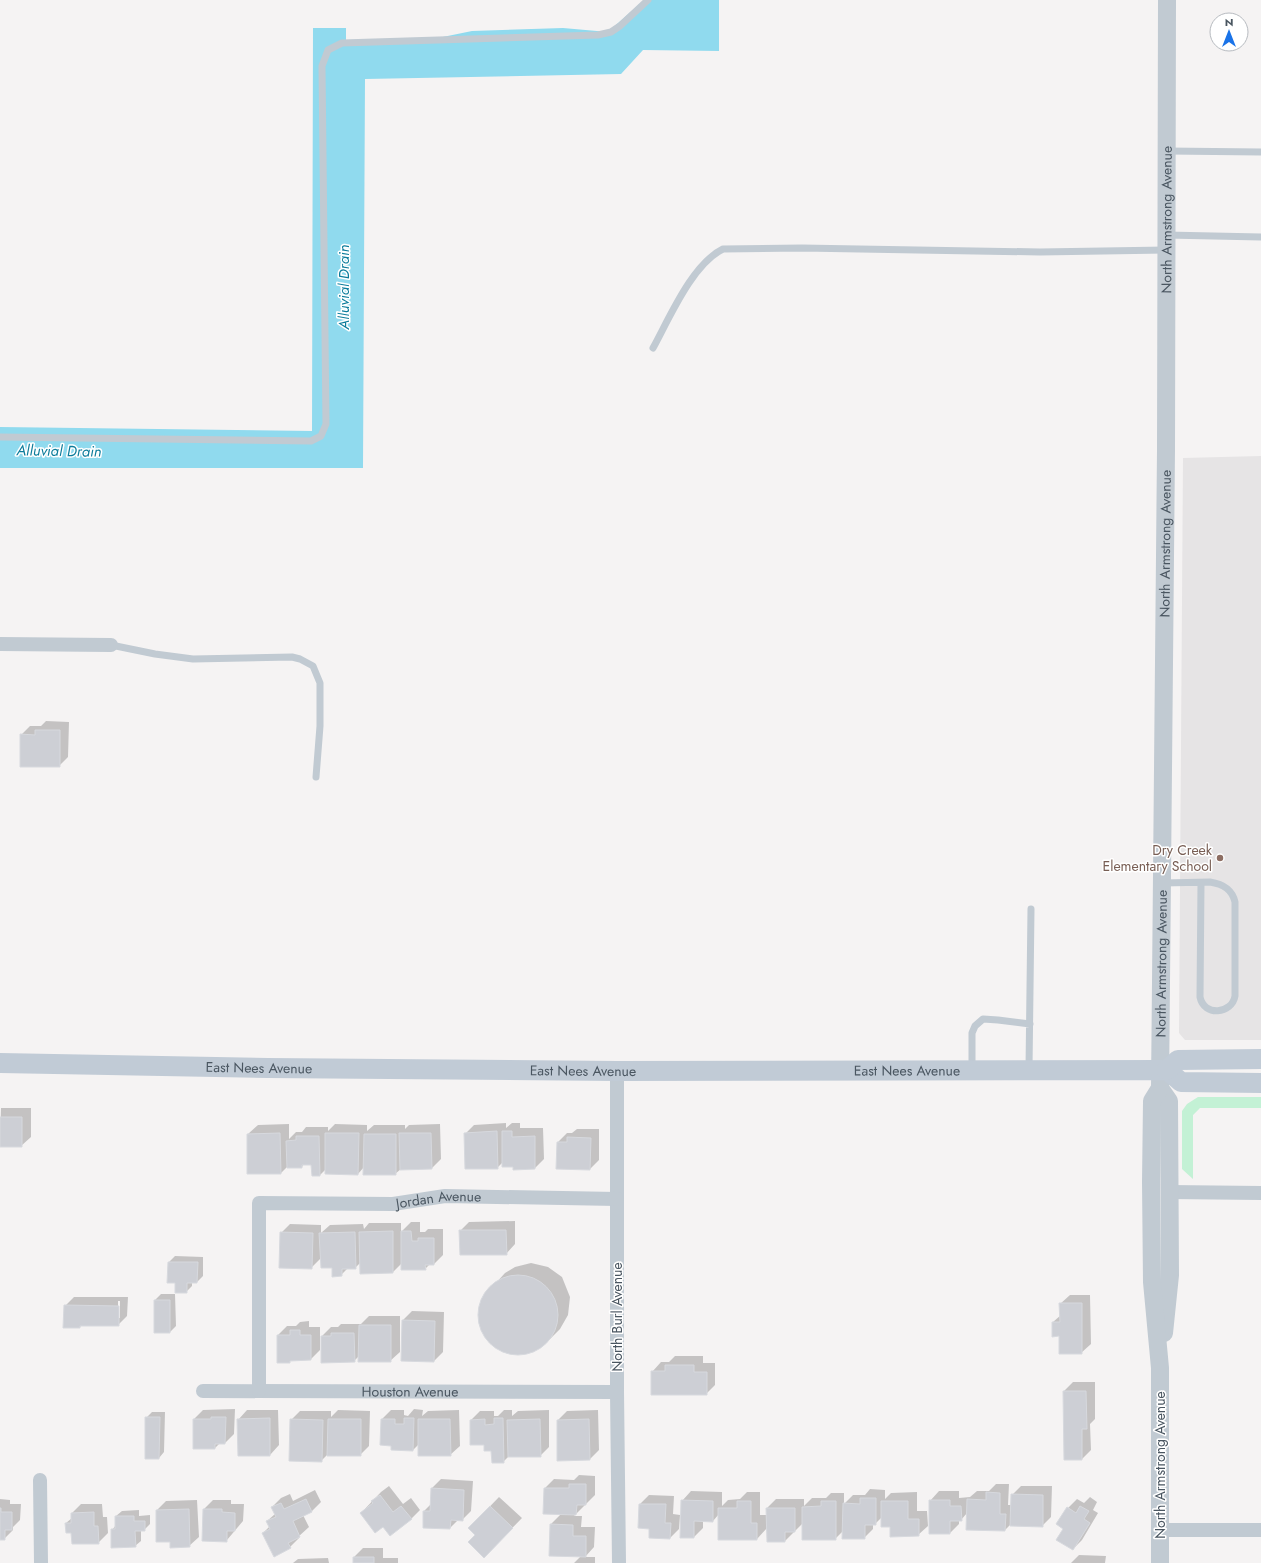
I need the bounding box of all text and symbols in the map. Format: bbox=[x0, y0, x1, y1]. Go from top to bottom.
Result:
north arrow bbox=[1209, 12, 1249, 52]
text: N bbox=[1225, 14, 1233, 30]
street label: North Armstrong Avenue bbox=[1156, 146, 1177, 294]
water label: Alluvial Drain bbox=[333, 245, 355, 330]
water label: Alluvial Drain bbox=[15, 439, 102, 463]
street label: North Armstrong Avenue bbox=[1154, 470, 1176, 618]
place label: Dry Creek Elementary School bbox=[1102, 840, 1213, 876]
marker: Dry Creek Elementary School bbox=[1215, 853, 1225, 863]
street label: North Armstrong Avenue bbox=[1150, 890, 1172, 1038]
street label: East Nees Avenue bbox=[206, 1057, 312, 1078]
street label: East Nees Avenue bbox=[530, 1060, 636, 1081]
street label: East Nees Avenue bbox=[854, 1060, 960, 1081]
street label: Jordan Avenue bbox=[393, 1186, 481, 1214]
street label: North Burl Avenue bbox=[607, 1262, 627, 1372]
street label: Houston Avenue bbox=[362, 1381, 458, 1402]
street label: North Armstrong Avenue bbox=[1150, 1391, 1170, 1539]

